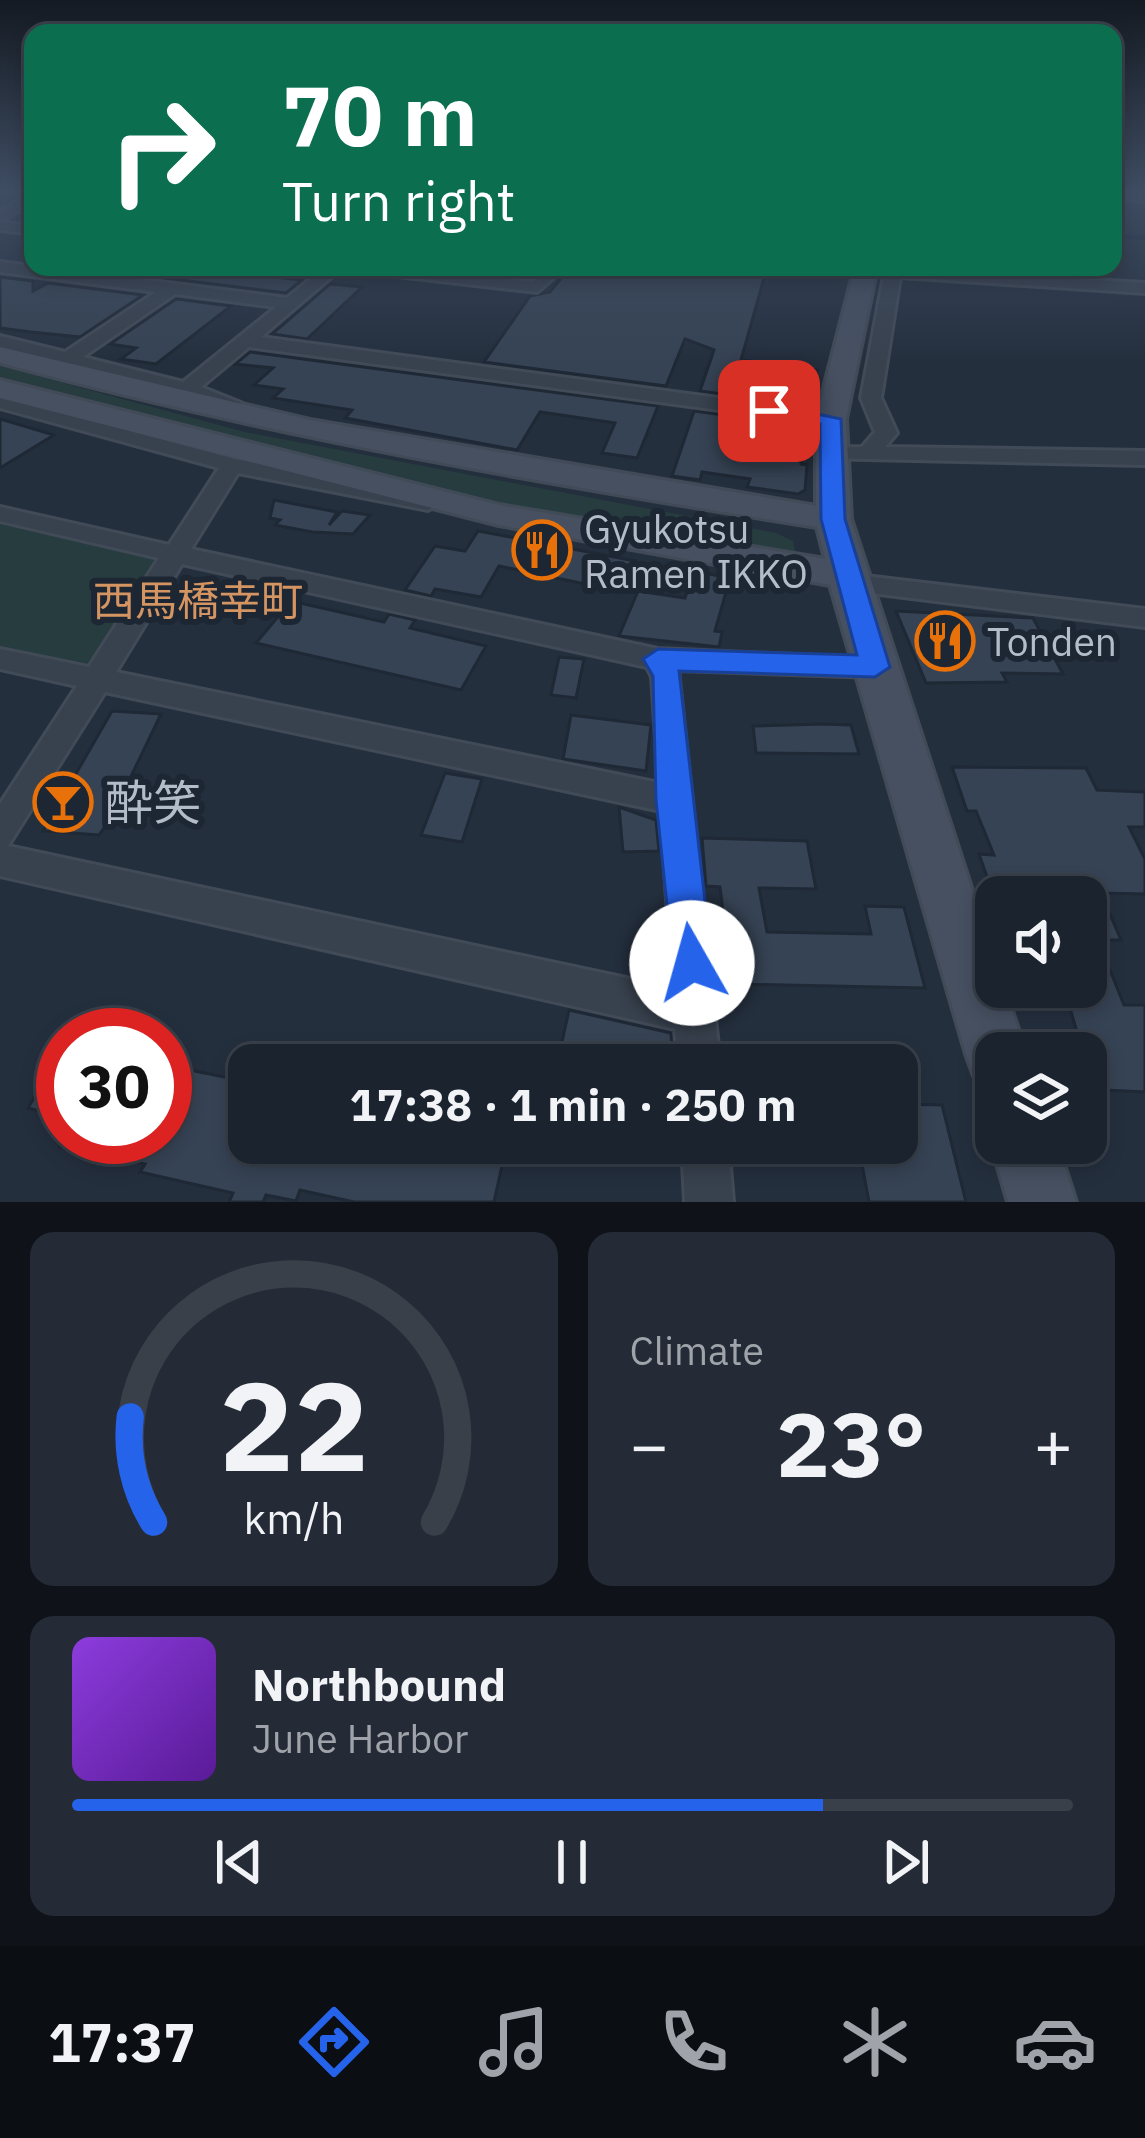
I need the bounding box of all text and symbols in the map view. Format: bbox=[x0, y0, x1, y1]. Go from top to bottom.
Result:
text: 70 m bbox=[282, 60, 478, 169]
icon: right bbox=[84, 72, 240, 228]
text: Turn right bbox=[282, 166, 516, 236]
pin bbox=[718, 360, 820, 462]
icon: arrive bbox=[736, 378, 802, 444]
place label: Gyukotsu Ramen IKKO bbox=[584, 503, 808, 599]
restaurant icon: Gyukotsu Ramen IKKO bbox=[511, 519, 573, 581]
district label: 西馬橋幸町 bbox=[93, 573, 303, 628]
restaurant icon: Tonden bbox=[914, 610, 976, 672]
place label: Tonden bbox=[987, 616, 1117, 667]
bar icon: 酔笑 bbox=[32, 771, 94, 833]
place label: 酔笑 bbox=[105, 771, 201, 833]
map controls bbox=[975, 876, 1107, 1164]
button: sound bbox=[975, 876, 1107, 1008]
position arrow bbox=[629, 900, 755, 1026]
speed limit sign: 30 bbox=[36, 1008, 192, 1164]
button: layers bbox=[975, 1032, 1107, 1164]
text: 17:38 · 1 min · 250 m bbox=[350, 1075, 796, 1133]
text: Climate bbox=[630, 1325, 764, 1376]
text: 22 bbox=[219, 1343, 369, 1505]
text: 23° bbox=[776, 1385, 926, 1502]
text: − bbox=[630, 1401, 669, 1487]
text: + bbox=[1033, 1401, 1073, 1487]
text: km/h bbox=[243, 1490, 344, 1546]
text: Northbound bbox=[252, 1655, 506, 1713]
text: June Harbor bbox=[252, 1713, 468, 1764]
icon: previous bbox=[206, 1829, 272, 1895]
icon: pause bbox=[539, 1829, 605, 1895]
icon: next bbox=[873, 1829, 939, 1895]
icon: directions bbox=[292, 2000, 376, 2084]
icon: music bbox=[472, 2000, 556, 2084]
icon: phone bbox=[652, 2000, 736, 2084]
icon: climate bbox=[833, 2000, 917, 2084]
icon: car bbox=[1013, 2000, 1097, 2084]
text: 17:37 bbox=[48, 2007, 196, 2077]

